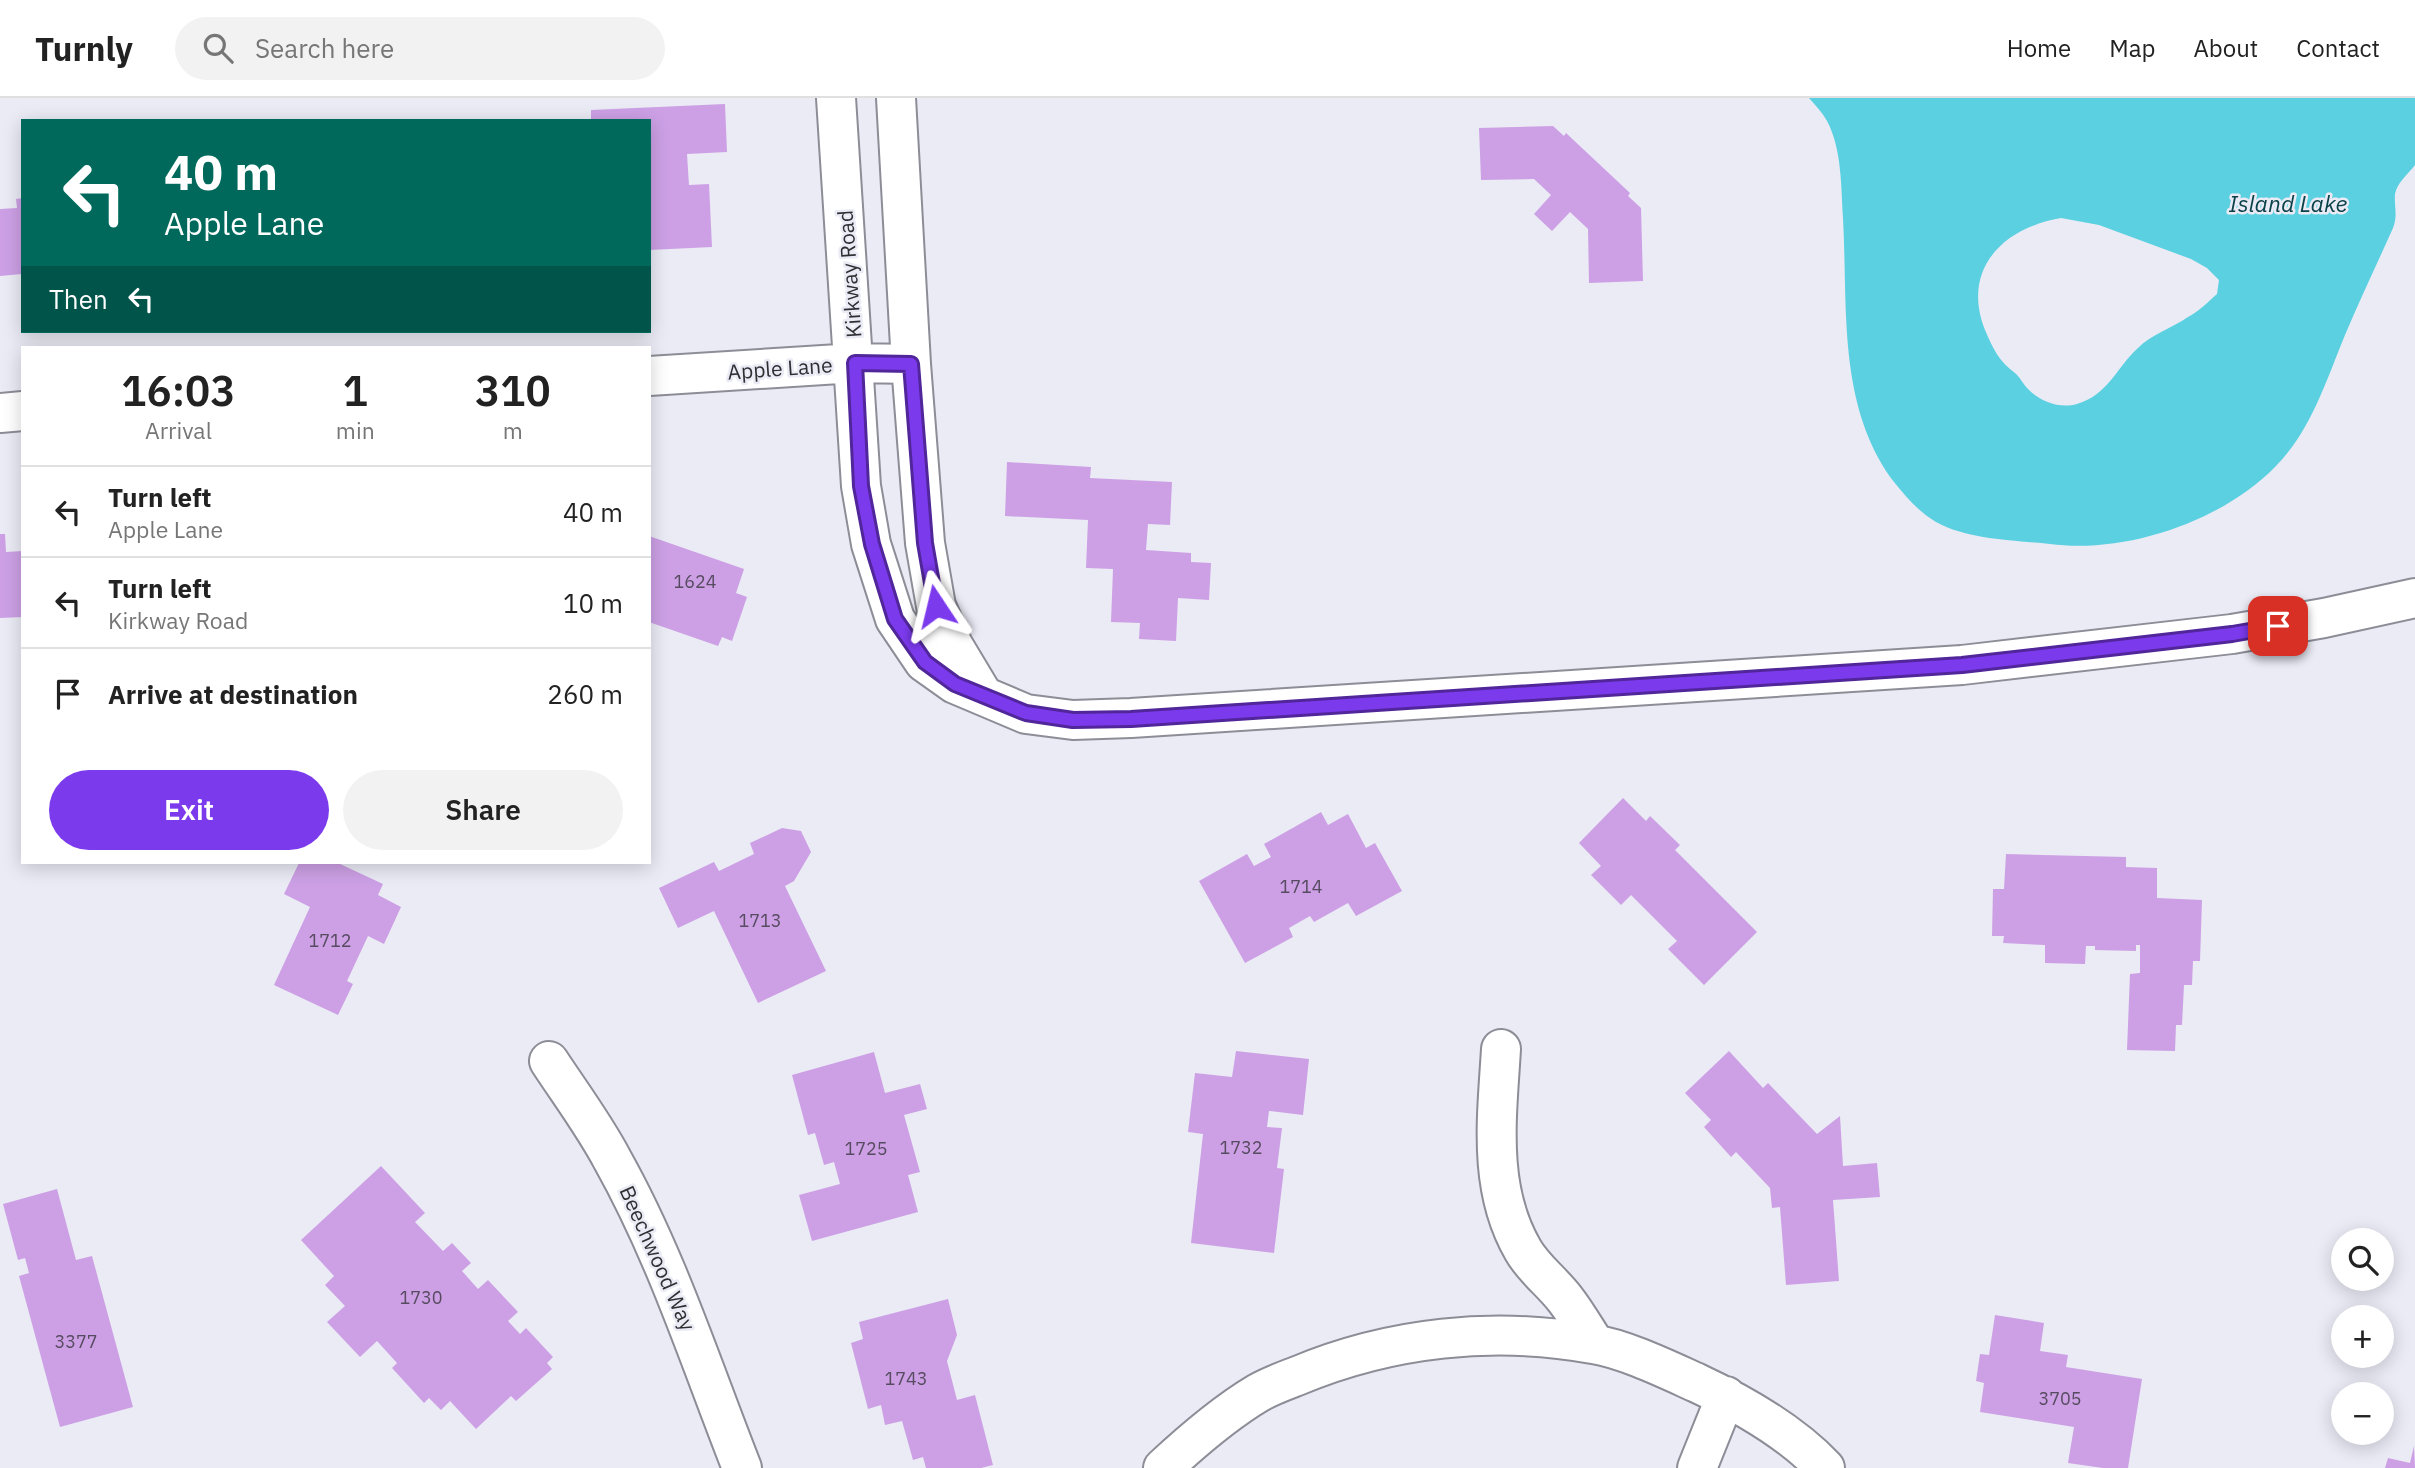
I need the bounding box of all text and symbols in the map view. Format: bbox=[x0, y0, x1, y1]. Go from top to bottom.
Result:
search box bbox=[175, 17, 665, 80]
text: Turnly bbox=[35, 27, 133, 70]
icon: search bbox=[199, 29, 237, 67]
text: Search here bbox=[255, 31, 394, 65]
text: Home bbox=[2007, 32, 2071, 64]
text: Map bbox=[2109, 32, 2155, 64]
text: About bbox=[2193, 32, 2258, 64]
text: Contact bbox=[2296, 32, 2380, 64]
text: 40 m bbox=[164, 140, 278, 203]
icon: left bbox=[49, 147, 140, 238]
water label: Island Lake bbox=[2229, 188, 2347, 218]
text: Apple Lane bbox=[164, 202, 324, 244]
street label: Kirkway Road bbox=[831, 209, 867, 339]
icon: left bbox=[122, 280, 160, 318]
text: Then bbox=[49, 282, 108, 316]
street label: Apple Lane bbox=[727, 350, 833, 386]
text: 16:03 bbox=[121, 363, 236, 418]
text: 1 bbox=[343, 363, 368, 418]
text: 310 bbox=[475, 363, 551, 418]
text: Arrival bbox=[145, 415, 212, 445]
text: min bbox=[336, 415, 375, 445]
text: m bbox=[503, 415, 523, 445]
text: Turn left bbox=[108, 480, 211, 514]
icon: left bbox=[49, 493, 87, 531]
text: 40 m bbox=[563, 495, 623, 529]
text: Apple Lane bbox=[108, 514, 223, 544]
position arrow bbox=[899, 569, 973, 643]
house number: 1624 bbox=[673, 570, 717, 593]
text: Turn left bbox=[108, 571, 211, 605]
icon: left bbox=[49, 584, 87, 622]
text: 10 m bbox=[563, 586, 623, 620]
pin bbox=[2248, 596, 2308, 656]
text: Kirkway Road bbox=[108, 605, 248, 635]
icon: arrive bbox=[2259, 607, 2297, 645]
icon: arrive bbox=[49, 675, 87, 713]
text: Arrive at destination bbox=[108, 677, 358, 711]
text: 260 m bbox=[547, 677, 623, 711]
button: Exit bbox=[49, 770, 329, 850]
button: Share bbox=[343, 770, 623, 850]
house number: 1714 bbox=[1279, 875, 1323, 898]
house number: 1713 bbox=[738, 909, 782, 932]
house number: 1712 bbox=[308, 929, 352, 952]
house number: 1732 bbox=[1219, 1136, 1263, 1159]
house number: 1725 bbox=[844, 1137, 888, 1160]
street label: Beechwood Way bbox=[613, 1181, 703, 1335]
map controls bbox=[2331, 1228, 2394, 1445]
button: search bbox=[2331, 1228, 2394, 1291]
house number: 1730 bbox=[399, 1286, 443, 1309]
button: + bbox=[2331, 1305, 2394, 1368]
house number: 3377 bbox=[54, 1330, 98, 1353]
house number: 1743 bbox=[884, 1367, 928, 1390]
button: − bbox=[2331, 1382, 2394, 1445]
house number: 3705 bbox=[2038, 1387, 2082, 1410]

